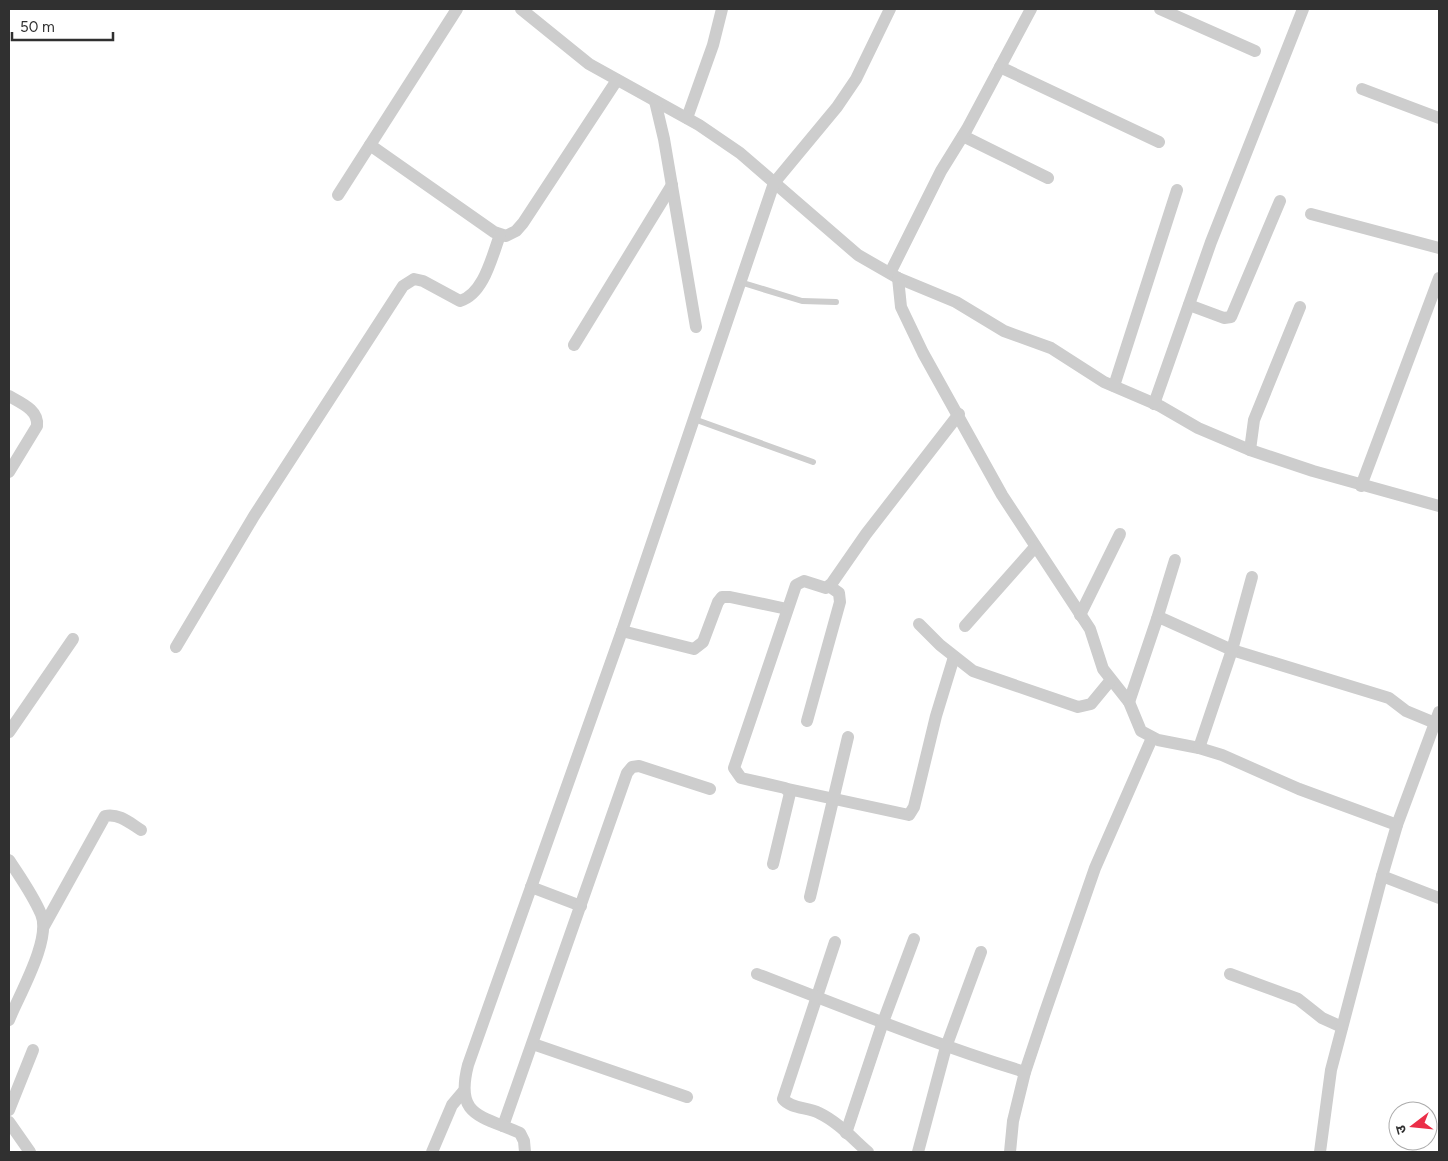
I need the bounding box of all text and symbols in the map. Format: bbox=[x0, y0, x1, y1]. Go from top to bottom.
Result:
scale bar bbox=[12, 10, 114, 42]
text: 50 m bbox=[20, 18, 55, 36]
north arrow bbox=[1388, 1101, 1438, 1151]
text: उ bbox=[1391, 1122, 1410, 1136]

